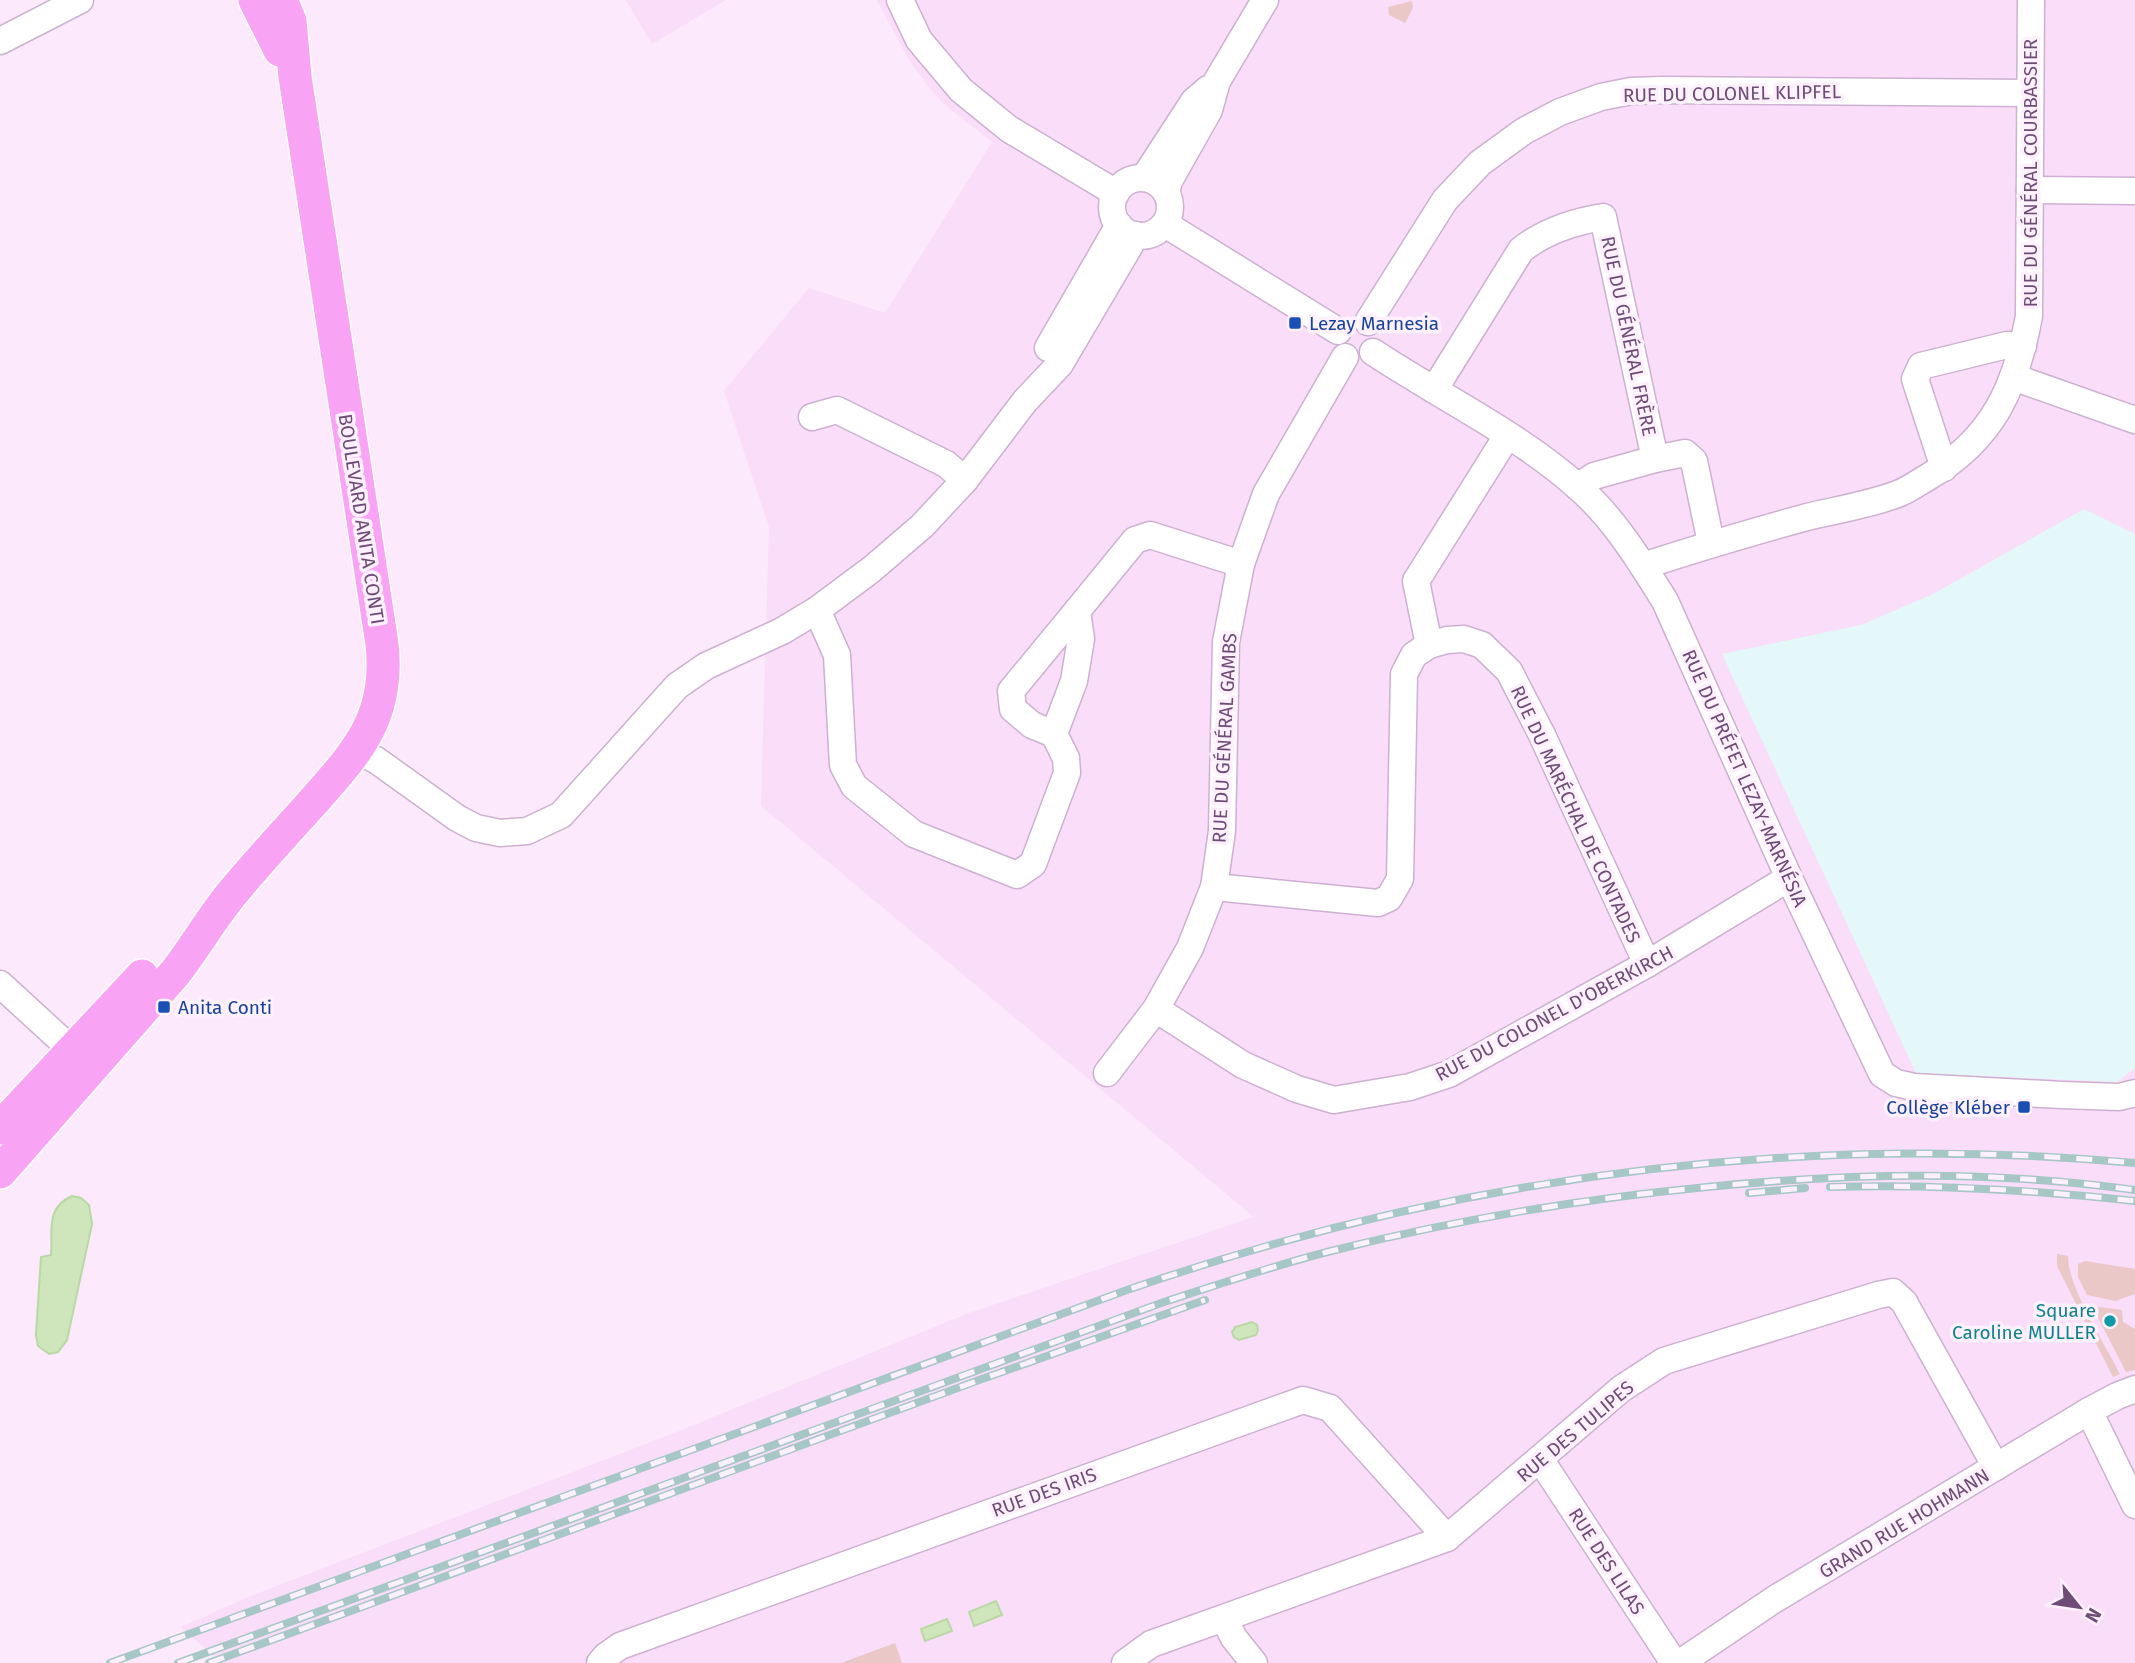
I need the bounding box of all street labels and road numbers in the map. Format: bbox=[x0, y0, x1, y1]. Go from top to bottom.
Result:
street label: RUE DU GÉNÉRAL COURBASSIER bbox=[2019, 38, 2042, 307]
street label: RUE DU COLONEL KLIPFEL bbox=[1623, 80, 1842, 107]
street label: RUE DU GÉNÉRAL FRÈRE bbox=[1596, 234, 1661, 438]
street label: BOULEVARD ANITA CONTI bbox=[333, 412, 390, 626]
street label: RUE DU GÉNÉRAL GAMBS bbox=[1208, 632, 1241, 844]
street label: RUE DU PRÉFET LEZAY-MARNÉSIA bbox=[1677, 646, 1812, 911]
street label: RUE DU MARÉCHAL DE CONTADES bbox=[1506, 682, 1645, 946]
street label: RUE DU COLONEL D'OBERKIRCH bbox=[1431, 941, 1677, 1086]
street label: RUE DES TULIPES bbox=[1512, 1376, 1638, 1487]
street label: RUE DES IRIS bbox=[989, 1463, 1100, 1522]
street label: GRAND RUE HOHMANN bbox=[1815, 1464, 1993, 1583]
street label: RUE DES LILAS bbox=[1564, 1504, 1650, 1619]

